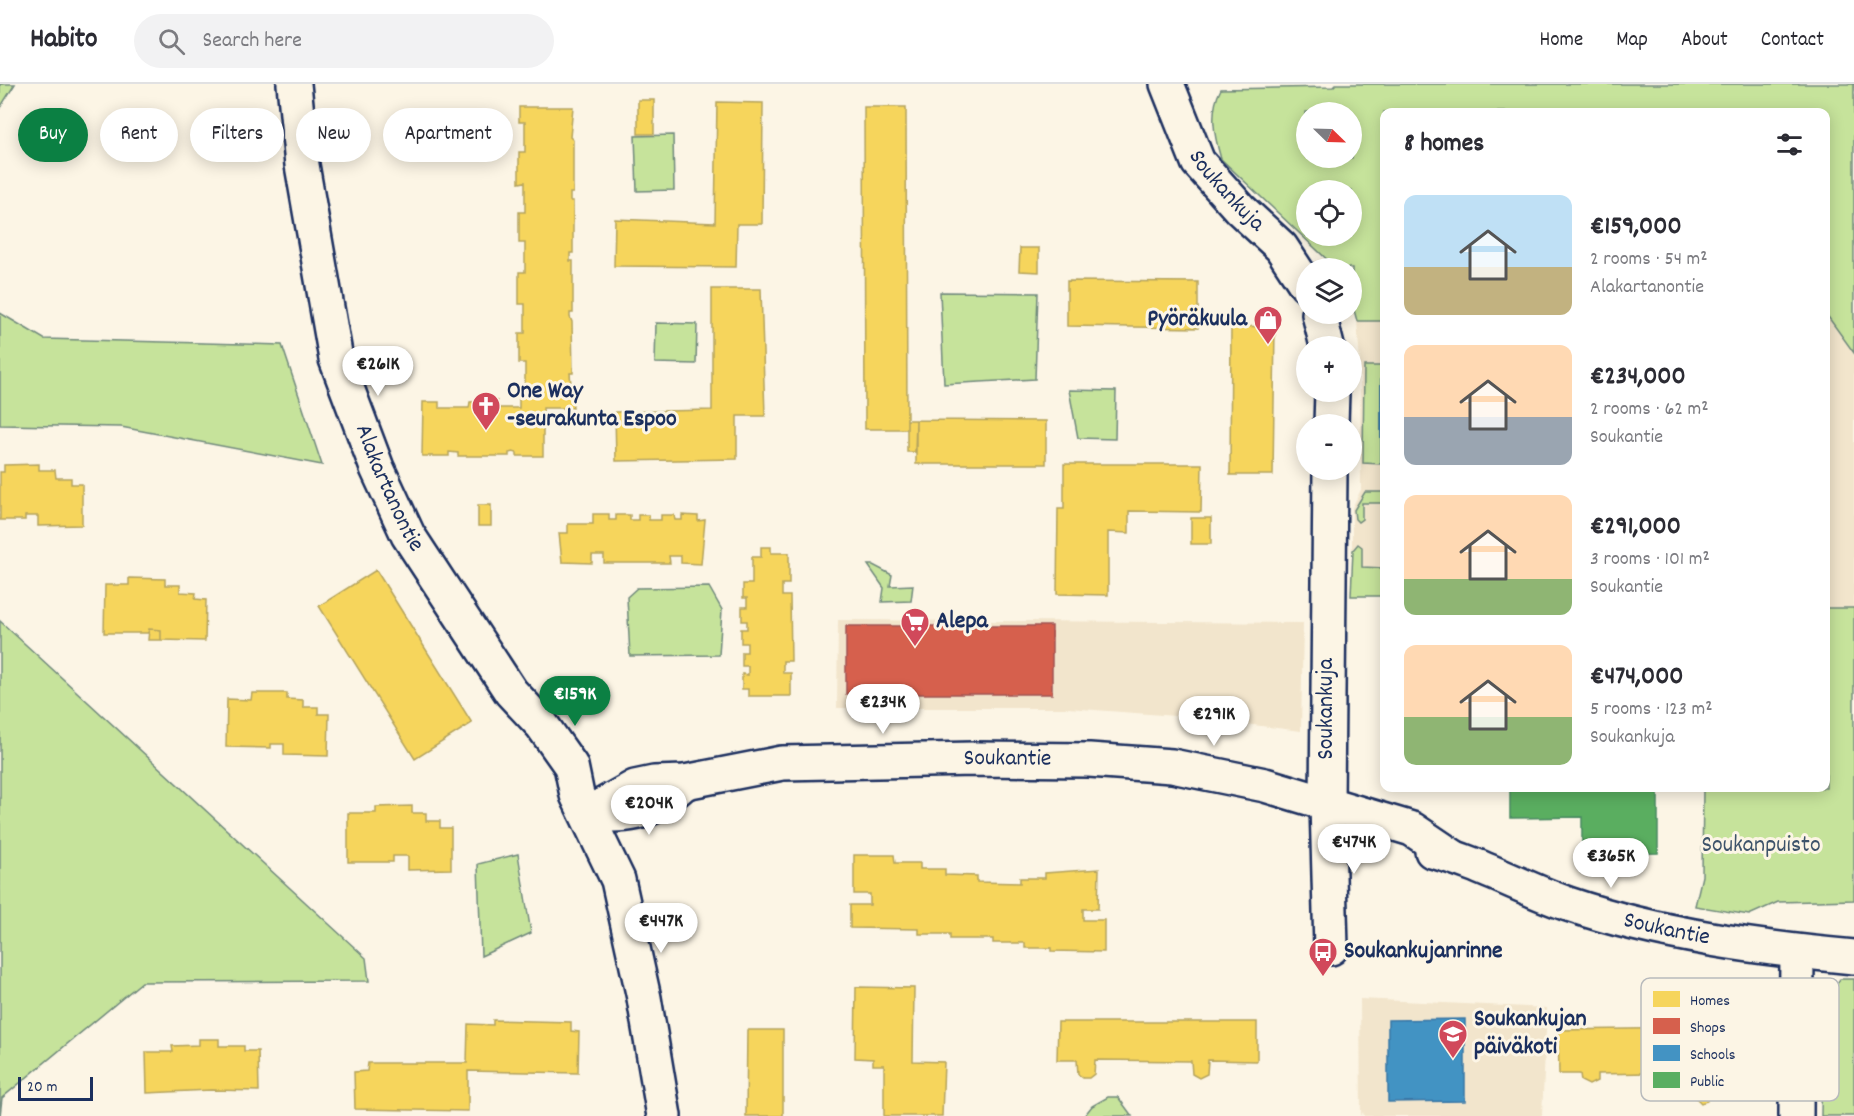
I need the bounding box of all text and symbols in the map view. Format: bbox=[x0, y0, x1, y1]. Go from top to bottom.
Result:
search box bbox=[134, 14, 554, 68]
text: Habito bbox=[30, 21, 98, 61]
icon: search bbox=[155, 25, 188, 58]
text: Search here bbox=[203, 26, 302, 57]
text: Home bbox=[1539, 26, 1583, 56]
text: Map bbox=[1616, 26, 1648, 56]
text: About bbox=[1681, 26, 1728, 56]
text: Contact bbox=[1761, 26, 1824, 56]
north arrow bbox=[1296, 102, 1362, 168]
map controls bbox=[1296, 102, 1362, 480]
chip: Buy bbox=[18, 108, 88, 162]
chip: Rent bbox=[100, 108, 178, 162]
chip: Filters bbox=[190, 108, 284, 162]
chip: New bbox=[296, 108, 371, 162]
chip: Apartment bbox=[383, 108, 513, 162]
text: 8 homes bbox=[1404, 126, 1484, 163]
icon: filters bbox=[1773, 128, 1806, 161]
street label: Soukankuja bbox=[1178, 146, 1273, 241]
button: locate bbox=[1296, 180, 1362, 246]
text: €159,000 bbox=[1590, 209, 1682, 246]
icon: home bbox=[1452, 219, 1524, 291]
text: 2 rooms · 54 m² bbox=[1590, 246, 1708, 274]
button: layers bbox=[1296, 258, 1362, 324]
text: Alakartanontie bbox=[1590, 274, 1704, 302]
place label: Pyöräkuula bbox=[1147, 303, 1248, 337]
shop icon: Pyöräkuula bbox=[1252, 304, 1284, 346]
button: + bbox=[1296, 336, 1362, 402]
pin: €261K bbox=[336, 346, 420, 397]
text: €261K bbox=[356, 351, 400, 379]
text: €234,000 bbox=[1590, 359, 1686, 396]
icon: home bbox=[1452, 369, 1524, 441]
place label: One Way -seurakunta Espoo bbox=[507, 375, 677, 437]
church icon: One Way -seurakunta Espoo bbox=[470, 390, 502, 432]
text: 2 rooms · 62 m² bbox=[1590, 396, 1709, 424]
button: − bbox=[1296, 414, 1362, 480]
street label: Alakartanontie bbox=[345, 420, 432, 559]
text: Soukantie bbox=[1590, 424, 1663, 452]
text: €291,000 bbox=[1590, 509, 1681, 546]
icon: home bbox=[1452, 519, 1524, 591]
text: 3 rooms · 101 m² bbox=[1590, 546, 1710, 574]
text: Soukantie bbox=[1590, 574, 1663, 602]
place label: Alepa bbox=[936, 605, 988, 639]
supermarket icon: Alepa bbox=[899, 606, 931, 648]
street label: Soukankuja bbox=[1310, 658, 1344, 760]
text: €474,000 bbox=[1590, 659, 1684, 696]
icon: home bbox=[1452, 669, 1524, 741]
pin: €159K bbox=[533, 676, 617, 727]
text: €159K bbox=[553, 681, 597, 709]
pin: €234K bbox=[841, 684, 925, 735]
text: €234K bbox=[860, 689, 906, 717]
pin: €291K bbox=[1172, 696, 1256, 747]
text: 5 rooms · 123 m² bbox=[1590, 696, 1713, 724]
text: €291K bbox=[1193, 701, 1235, 729]
text: Soukankuja bbox=[1590, 724, 1675, 752]
street label: Soukantie bbox=[963, 742, 1052, 777]
pin: €204K bbox=[607, 785, 691, 836]
text: €204K bbox=[625, 790, 673, 818]
pin: €474K bbox=[1312, 824, 1396, 875]
text: €474K bbox=[1332, 829, 1376, 857]
park label: Soukanpuisto bbox=[1701, 829, 1821, 863]
pin: €365K bbox=[1569, 838, 1653, 889]
text: €365K bbox=[1587, 843, 1635, 871]
pin: €447K bbox=[619, 903, 703, 954]
street label: Soukantie bbox=[1620, 904, 1712, 955]
text: €447K bbox=[639, 908, 683, 936]
place label: Soukankujanrinne bbox=[1344, 935, 1503, 969]
bus stop icon: Soukankujanrinne bbox=[1307, 936, 1339, 978]
legend bbox=[1641, 978, 1839, 1101]
text: Homes bbox=[1690, 990, 1730, 1013]
place label: Soukankujan päiväkoti bbox=[1474, 1003, 1587, 1065]
text: Shops bbox=[1690, 1017, 1726, 1040]
school or university icon: Soukankujan päiväkoti bbox=[1437, 1018, 1469, 1060]
text: Schools bbox=[1690, 1044, 1736, 1067]
text: Public bbox=[1690, 1071, 1724, 1094]
scale bar bbox=[18, 1074, 93, 1102]
text: 20 m bbox=[27, 1076, 57, 1099]

